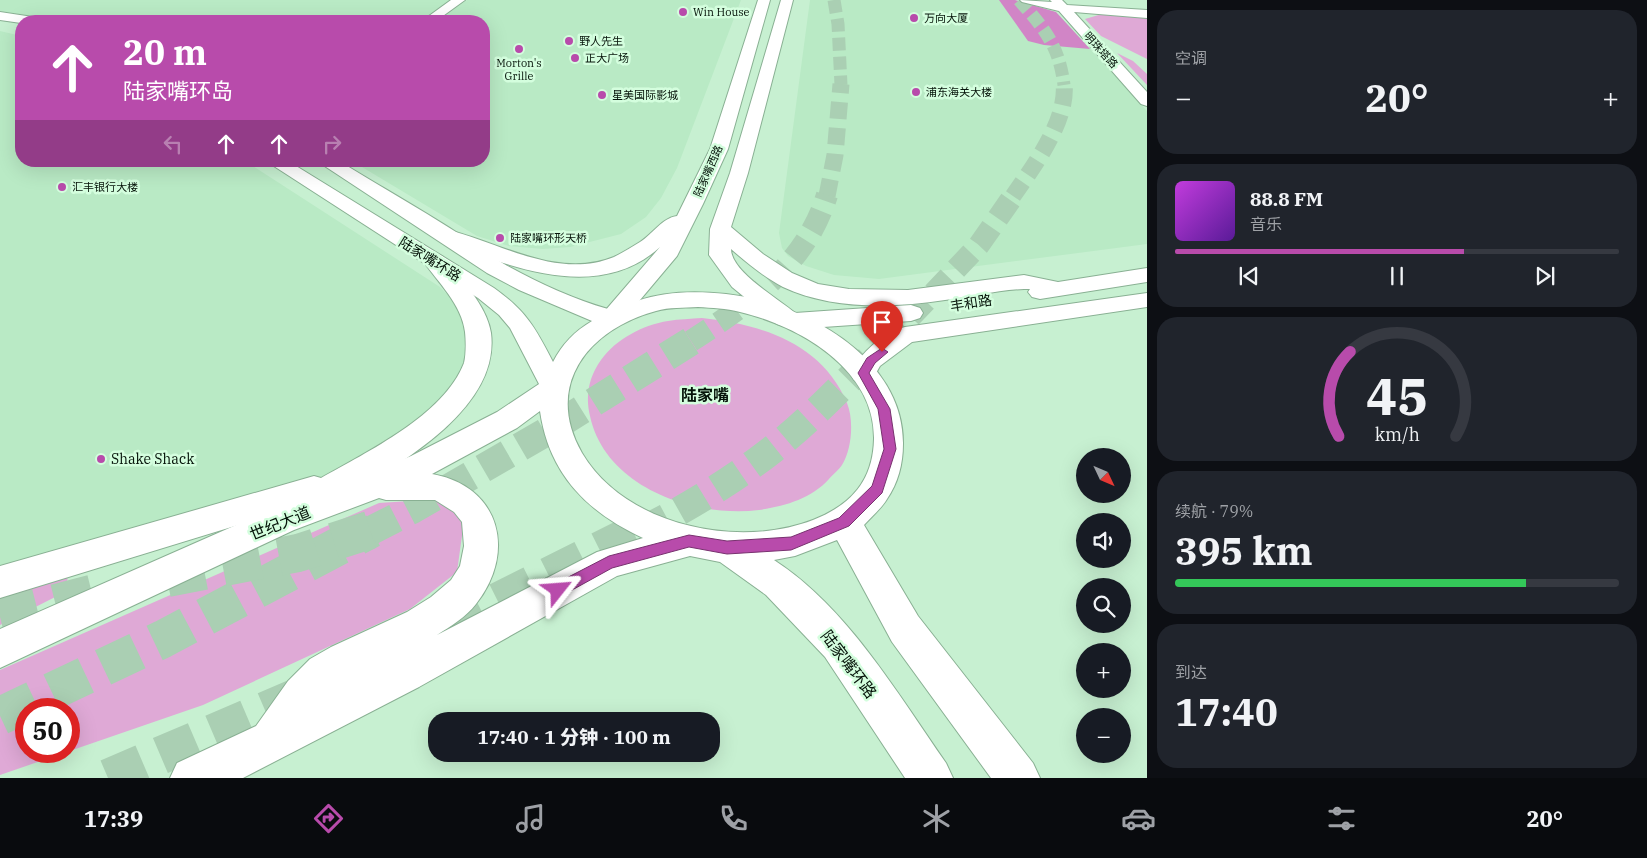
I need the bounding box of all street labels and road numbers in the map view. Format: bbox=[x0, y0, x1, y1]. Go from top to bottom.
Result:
street label: 明珠塔路 bbox=[1081, 29, 1121, 71]
street label: 陆家嘴西路 bbox=[690, 143, 726, 199]
street label: 陆家嘴环路 bbox=[396, 233, 464, 285]
street label: 丰和路 bbox=[949, 291, 993, 315]
street label: 世纪大道 bbox=[247, 502, 313, 544]
street label: 陆家嘴环路 bbox=[817, 626, 881, 702]

